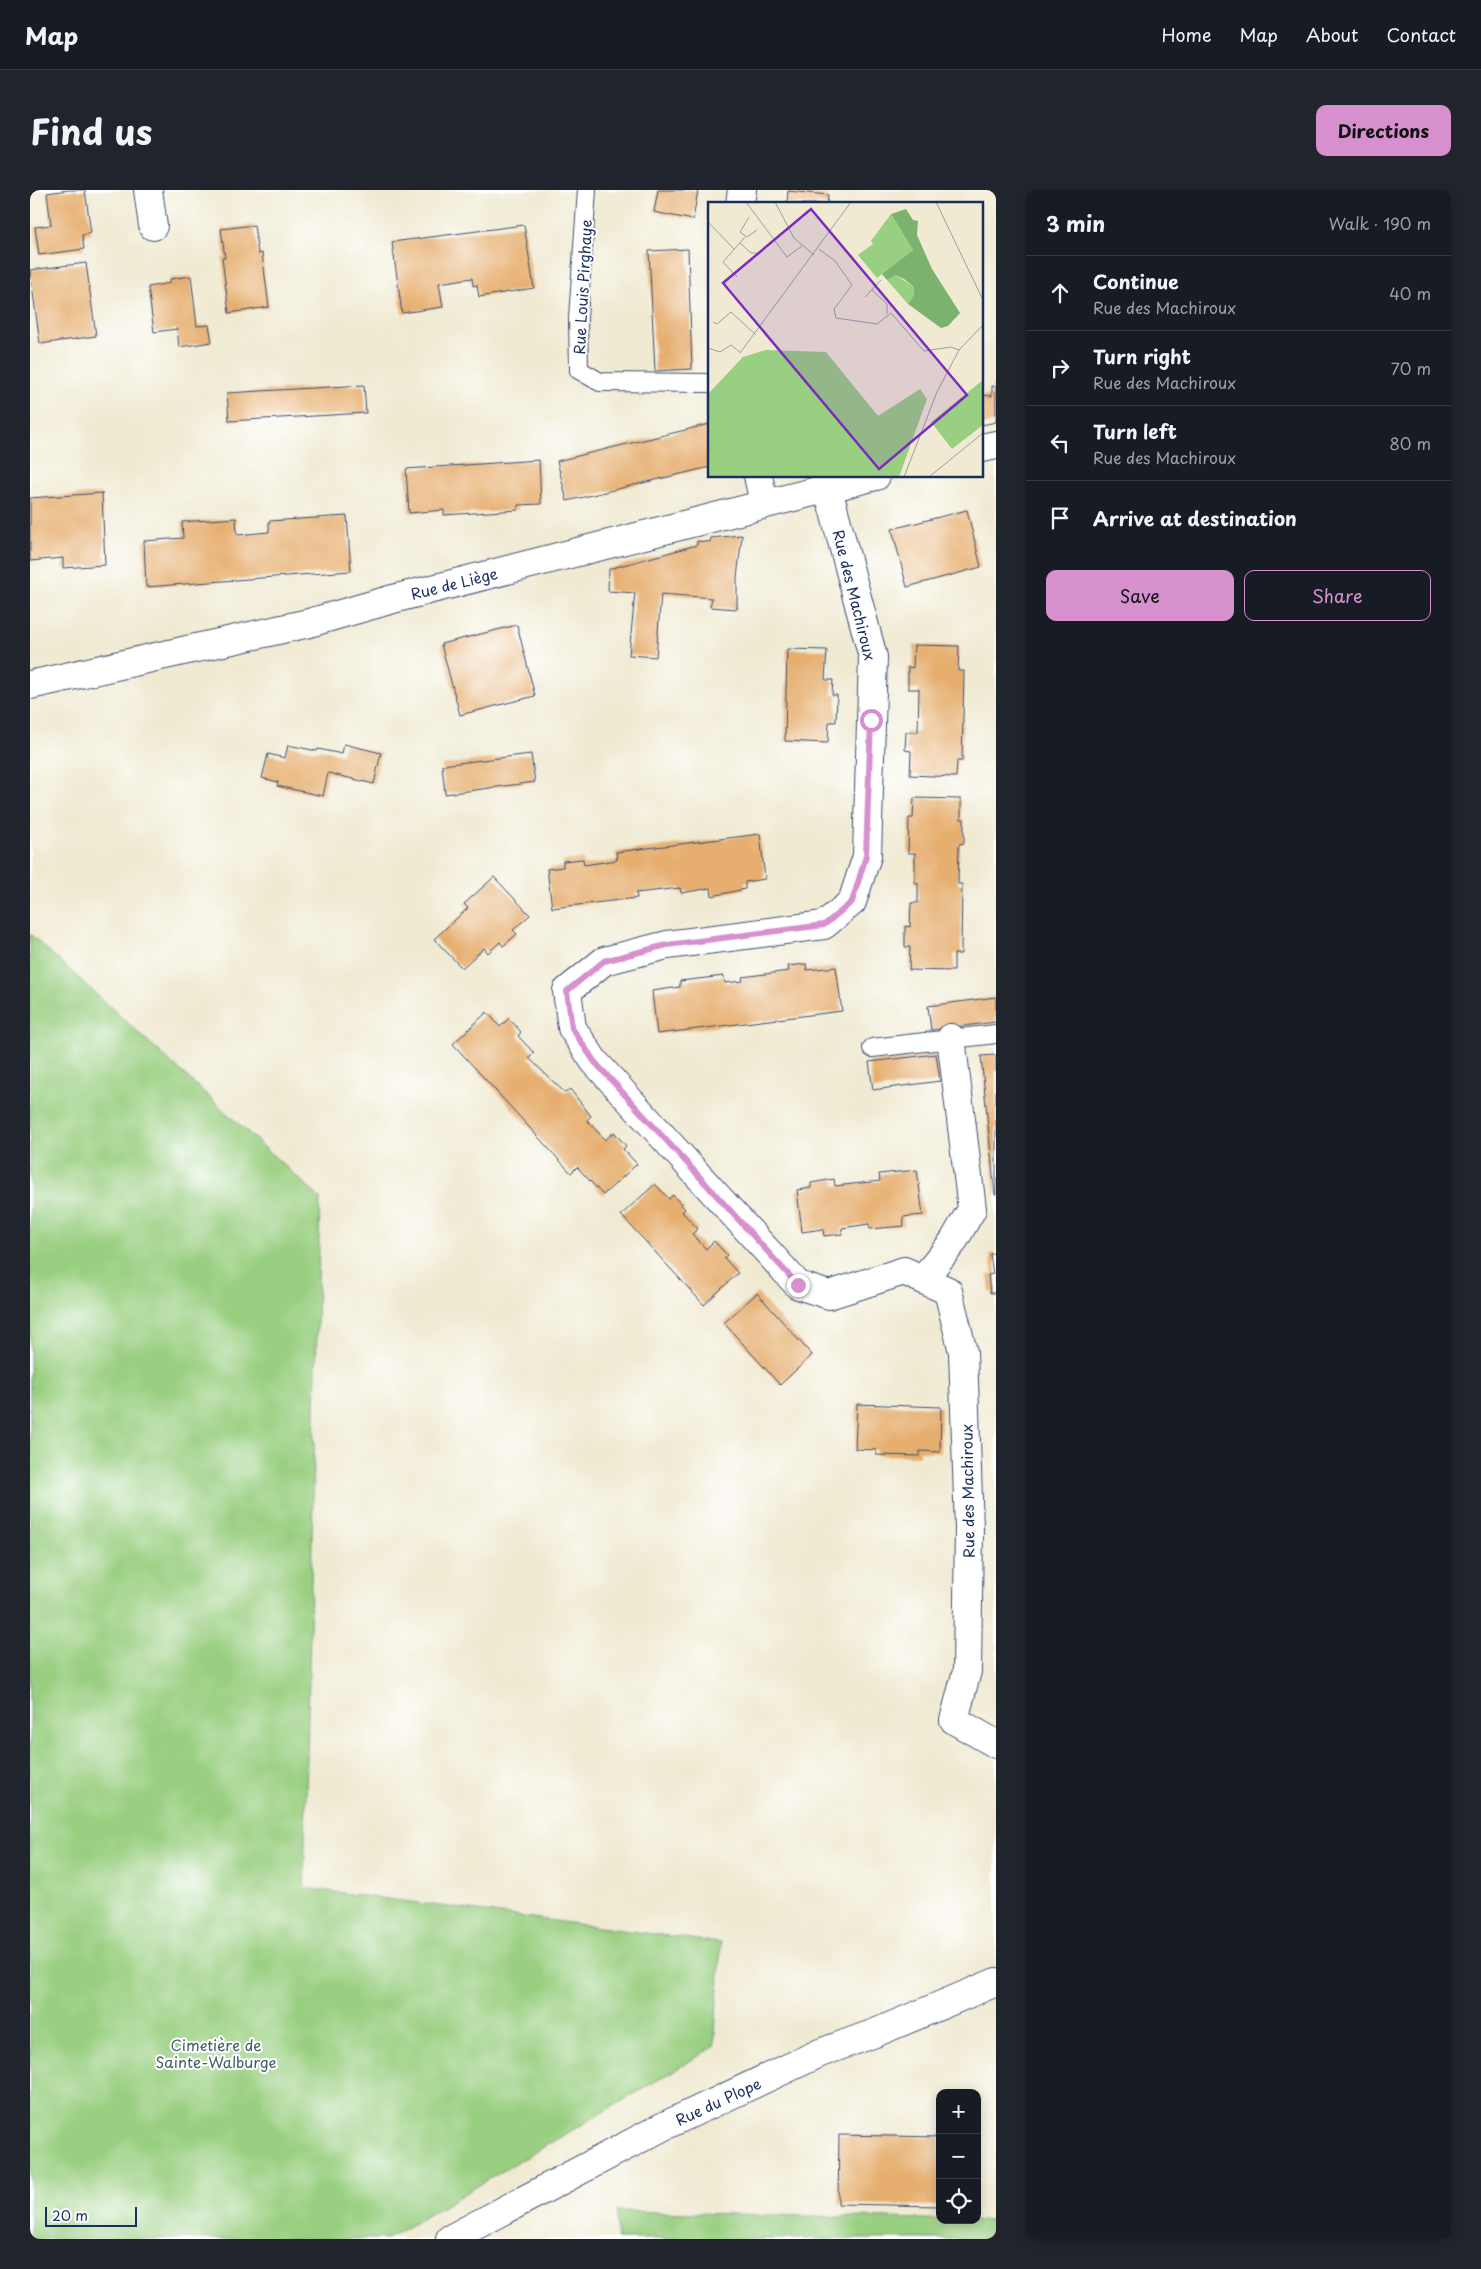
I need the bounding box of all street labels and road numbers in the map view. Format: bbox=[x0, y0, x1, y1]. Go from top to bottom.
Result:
street label: Rue Louis Pirghaye bbox=[567, 219, 597, 355]
street label: Rue des Machiroux bbox=[828, 527, 882, 663]
street label: Rue de Liège bbox=[408, 561, 500, 605]
street label: Rue des Machiroux bbox=[954, 1424, 980, 1558]
street label: Rue du Plope bbox=[671, 2071, 765, 2131]

